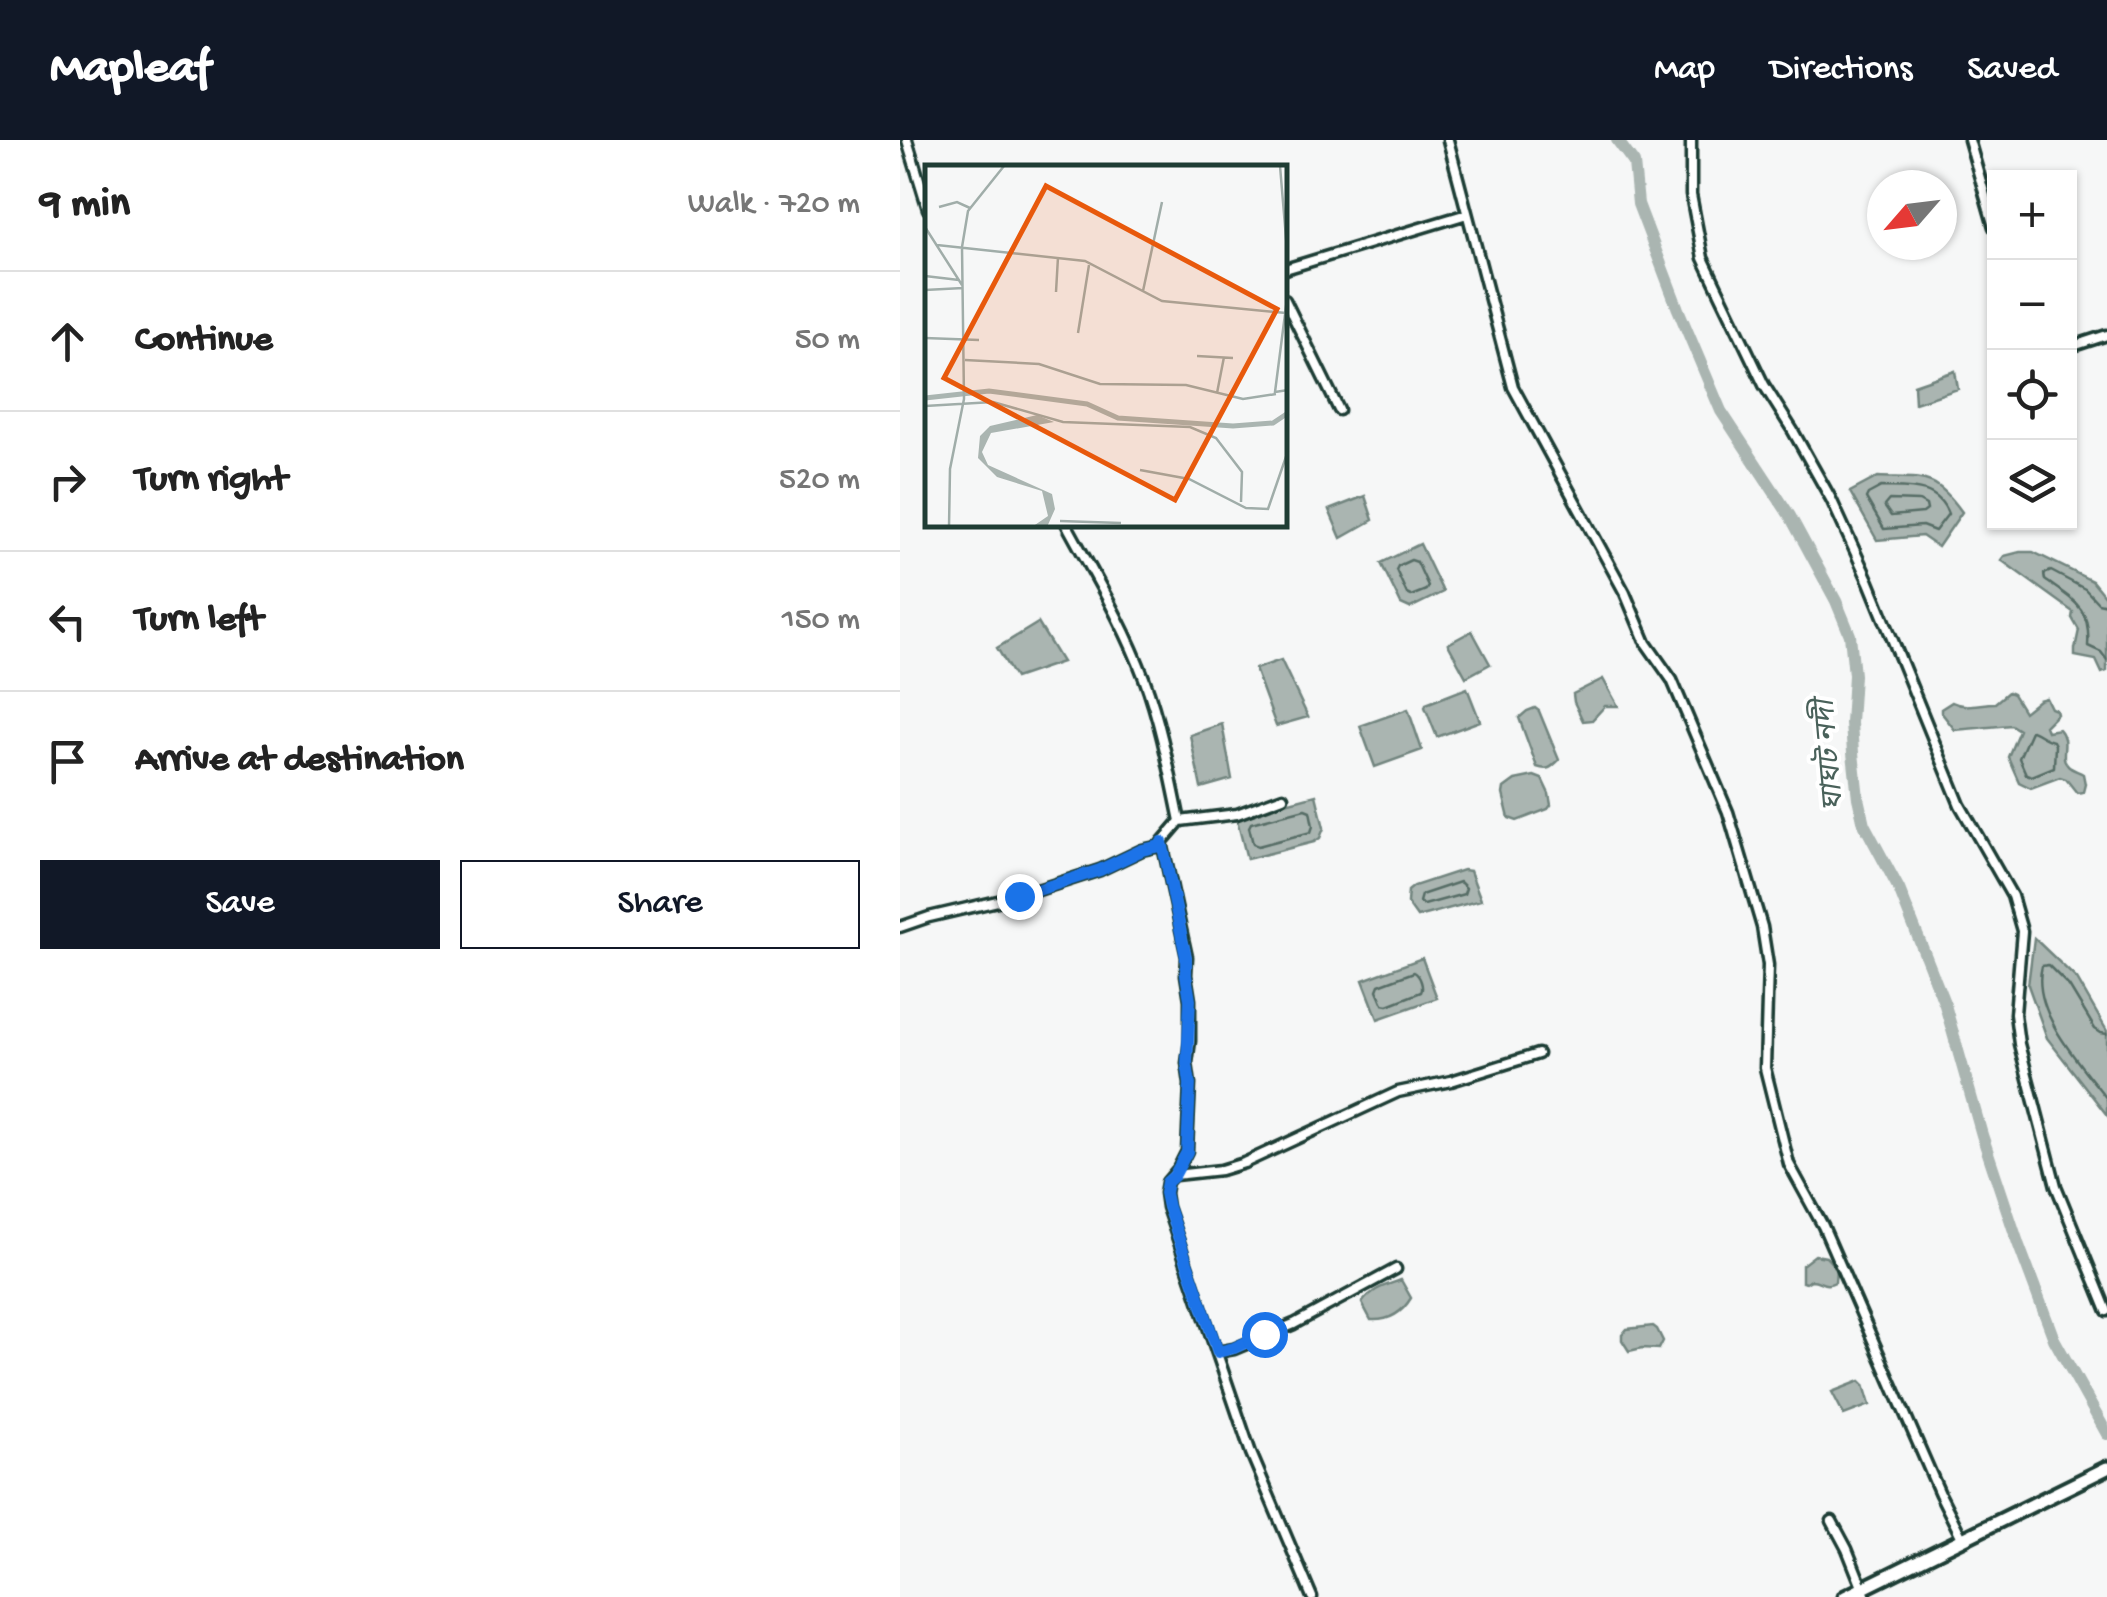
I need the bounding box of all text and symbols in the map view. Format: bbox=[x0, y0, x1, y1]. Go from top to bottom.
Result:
text: Mapleaf bbox=[50, 42, 210, 99]
text: Map bbox=[1654, 50, 1715, 91]
text: Directions bbox=[1770, 50, 1912, 91]
text: Saved bbox=[1967, 50, 2057, 91]
inset map bbox=[925, 165, 1288, 528]
north arrow bbox=[1867, 170, 1957, 260]
map controls bbox=[1987, 170, 2077, 530]
button: + bbox=[1987, 170, 2077, 260]
text: 9 min bbox=[40, 181, 130, 230]
text: Walk · 720 m bbox=[688, 186, 860, 224]
button: − bbox=[1987, 260, 2077, 350]
icon: ahead bbox=[40, 314, 95, 369]
text: Continue bbox=[135, 319, 273, 363]
text: 50 m bbox=[795, 322, 860, 360]
button: locate bbox=[1987, 350, 2077, 440]
button: layers bbox=[1987, 440, 2077, 530]
icon: right bbox=[40, 454, 95, 509]
text: Turn right bbox=[135, 459, 287, 503]
text: 520 m bbox=[779, 462, 860, 500]
icon: left bbox=[40, 594, 95, 649]
text: Turn left bbox=[135, 599, 263, 643]
text: 150 m bbox=[782, 602, 860, 640]
water label: ঘাঘট নদী bbox=[1804, 693, 1854, 812]
icon: arrive bbox=[40, 734, 95, 789]
text: Arrive at destination bbox=[135, 739, 464, 783]
button: Save bbox=[40, 860, 440, 949]
button: Share bbox=[460, 860, 860, 949]
route end bbox=[997, 874, 1043, 920]
route start bbox=[1242, 1312, 1288, 1358]

